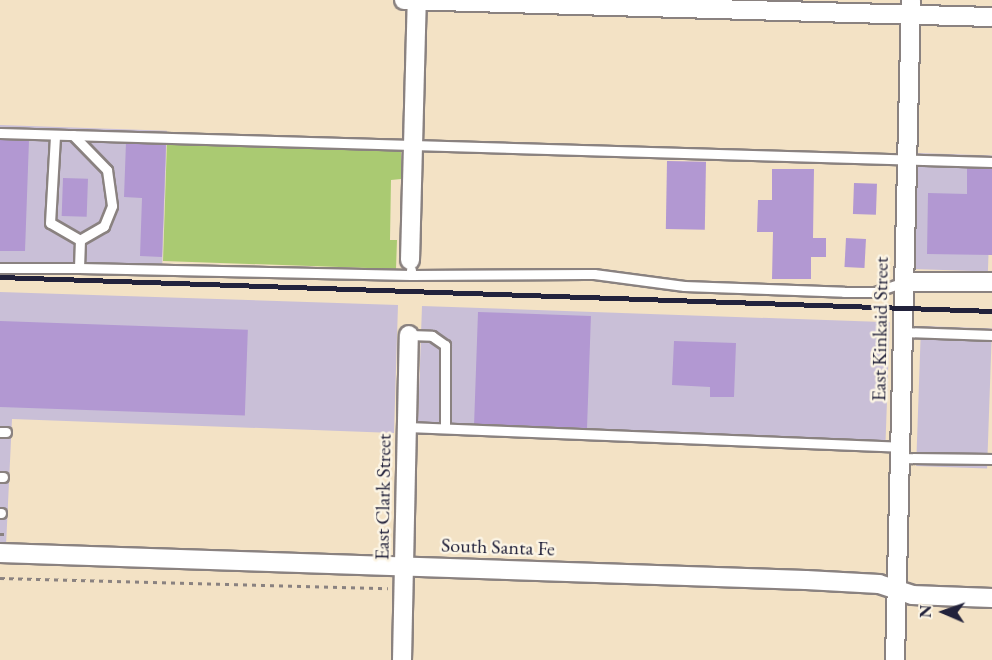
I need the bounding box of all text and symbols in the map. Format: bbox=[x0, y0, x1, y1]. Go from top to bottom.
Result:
street label: East Kinkaid Street bbox=[867, 256, 893, 402]
street label: East Clark Street bbox=[370, 434, 396, 560]
street label: South Santa Fe bbox=[441, 533, 555, 561]
north arrow bbox=[914, 582, 974, 642]
text: N bbox=[915, 605, 936, 618]

